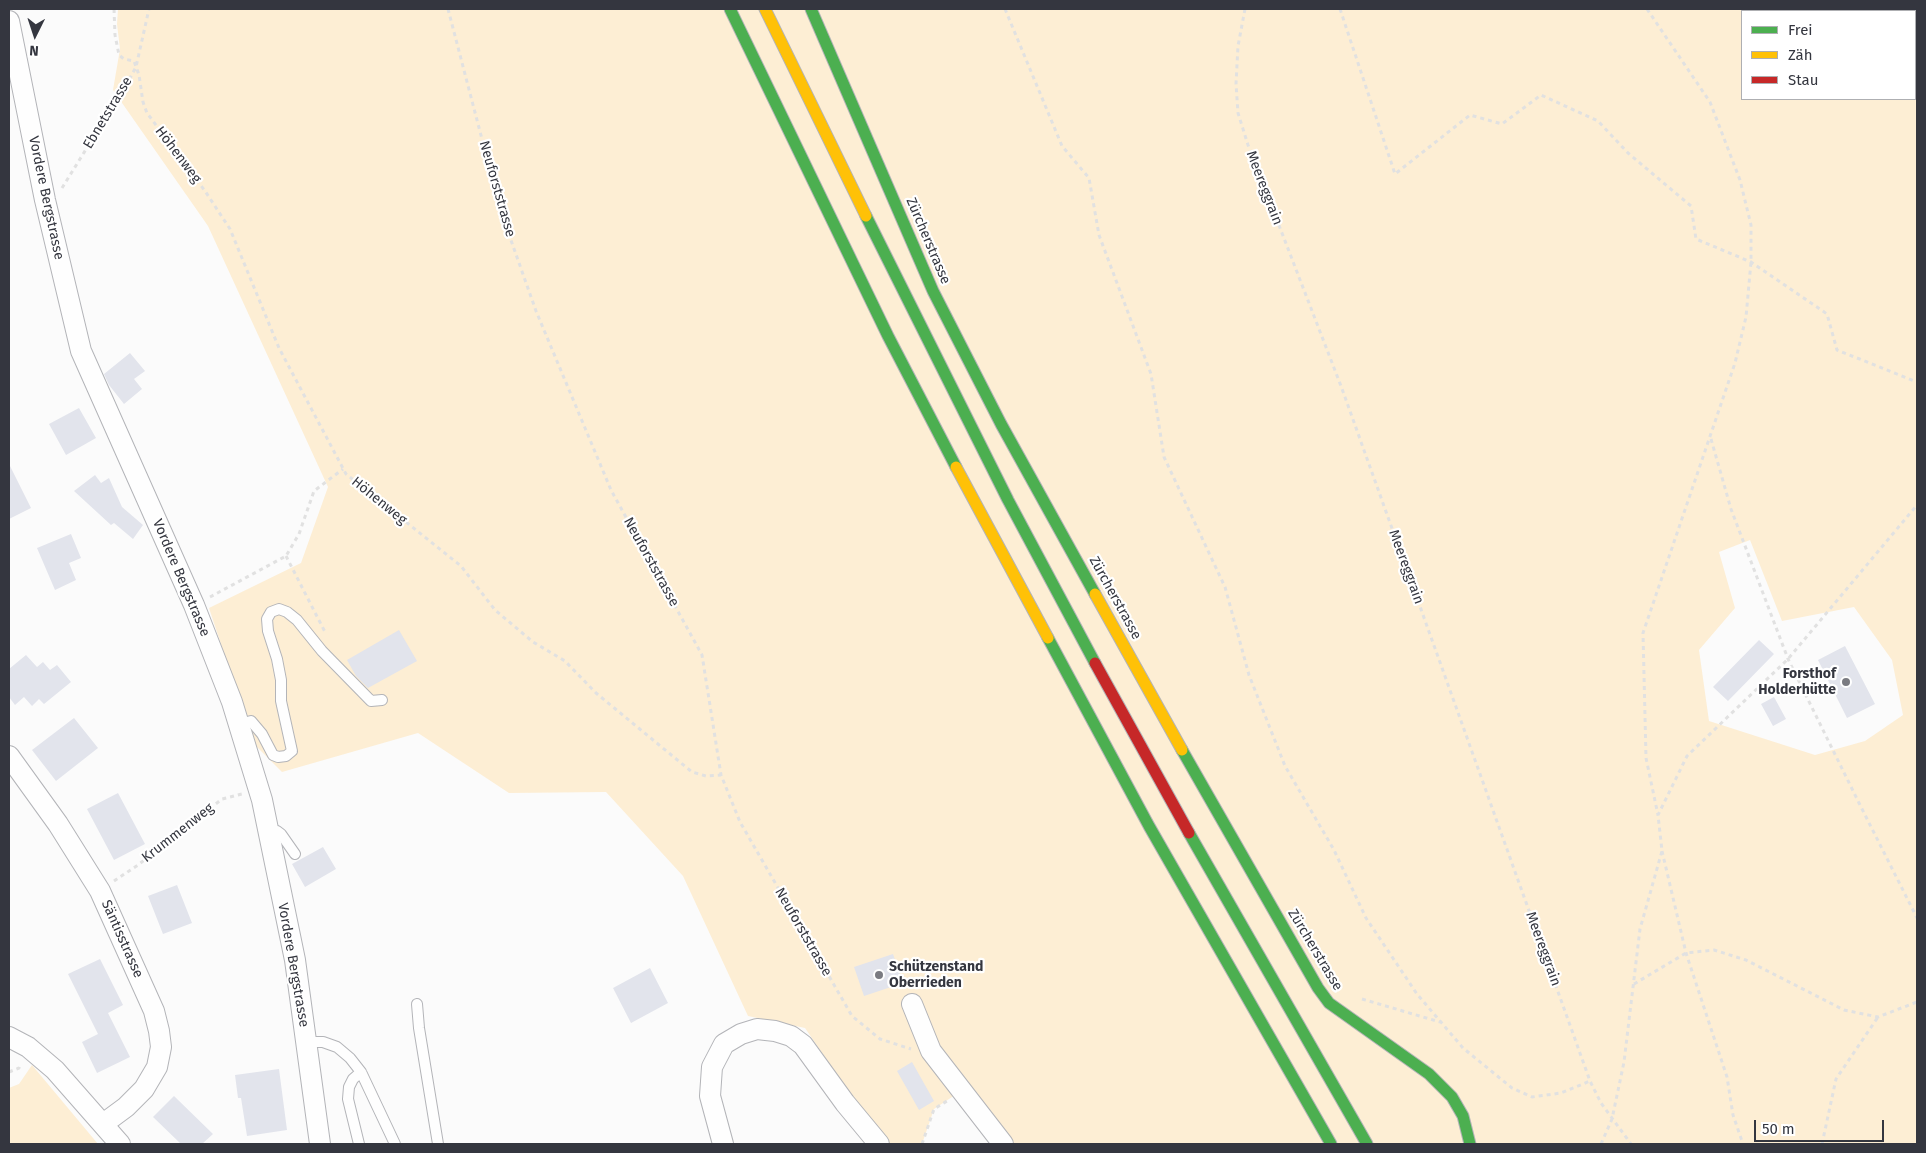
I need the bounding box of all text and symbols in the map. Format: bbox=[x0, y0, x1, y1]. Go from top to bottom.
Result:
north arrow bbox=[10, 10, 60, 60]
legend bbox=[1741, 10, 1916, 100]
text: Frei bbox=[1788, 21, 1813, 39]
text: N bbox=[29, 42, 39, 59]
text: Zäh bbox=[1788, 46, 1813, 64]
text: Stau bbox=[1788, 71, 1818, 89]
street label: Ebnetstrasse bbox=[80, 74, 136, 152]
street label: Höhenweg bbox=[151, 123, 205, 187]
street label: Vordere Bergstrasse bbox=[25, 135, 67, 261]
street label: Neuforststrasse bbox=[475, 139, 519, 239]
street label: Meereggrain bbox=[1242, 149, 1286, 227]
street label: Zürcherstrasse bbox=[902, 195, 954, 287]
street label: Höhenweg bbox=[348, 473, 410, 529]
street label: Neuforststrasse bbox=[620, 514, 682, 610]
street label: Vordere Bergstrasse bbox=[149, 517, 213, 639]
street label: Meereggrain bbox=[1385, 527, 1427, 607]
street label: Zürcherstrasse bbox=[1085, 554, 1145, 642]
place label: Forsthof Holderhütte bbox=[1758, 666, 1836, 699]
marker: Forsthof Holderhütte bbox=[1840, 676, 1852, 688]
street label: Krummenweg bbox=[139, 800, 217, 866]
street label: Neuforststrasse bbox=[771, 885, 835, 979]
street label: Säntisstrasse bbox=[97, 897, 147, 981]
street label: Vordere Bergstrasse bbox=[274, 902, 312, 1028]
street label: Zürcherstrasse bbox=[1284, 906, 1346, 994]
street label: Meereggrain bbox=[1522, 909, 1564, 989]
place label: Schützenstand Oberrieden bbox=[889, 959, 983, 992]
marker: Schützenstand Oberrieden bbox=[873, 969, 885, 981]
scale bar bbox=[1756, 1110, 1886, 1142]
text: 50 m bbox=[1762, 1120, 1795, 1138]

